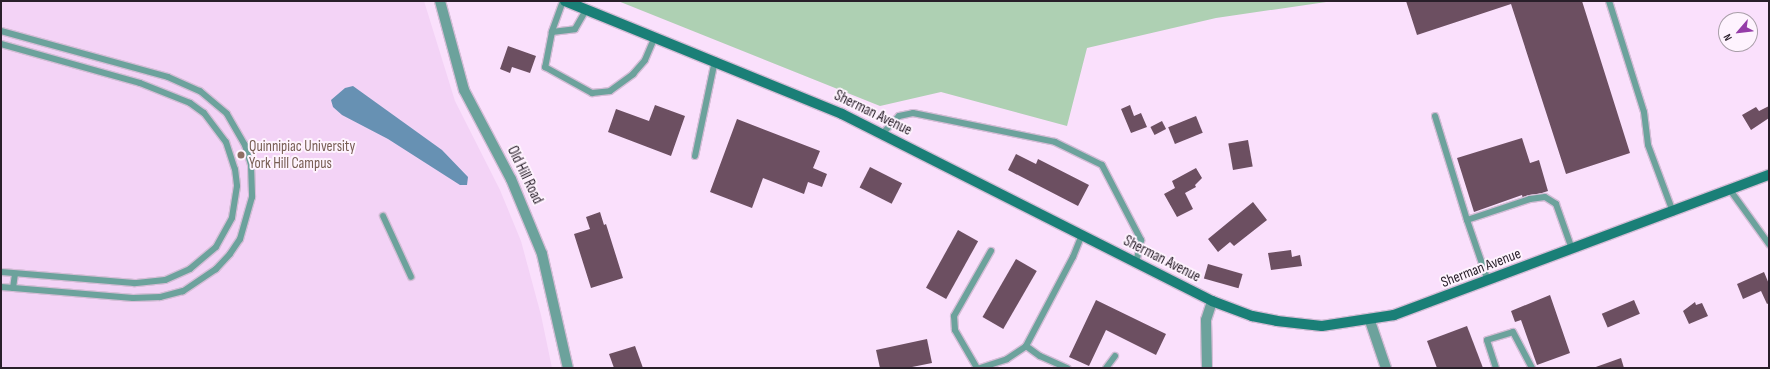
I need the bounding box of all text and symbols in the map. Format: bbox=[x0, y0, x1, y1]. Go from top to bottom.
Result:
north arrow bbox=[1718, 12, 1758, 52]
text: N bbox=[1721, 32, 1735, 43]
street label: Sherman Avenue bbox=[831, 86, 915, 140]
place label: Quinnipiac University York Hill Campus bbox=[249, 137, 355, 172]
street label: Old Hill Road bbox=[503, 143, 547, 207]
marker: Quinnipiac University York Hill Campus bbox=[236, 150, 246, 160]
street label: Sherman Avenue bbox=[1120, 232, 1204, 286]
street label: Sherman Avenue bbox=[1439, 245, 1523, 291]

